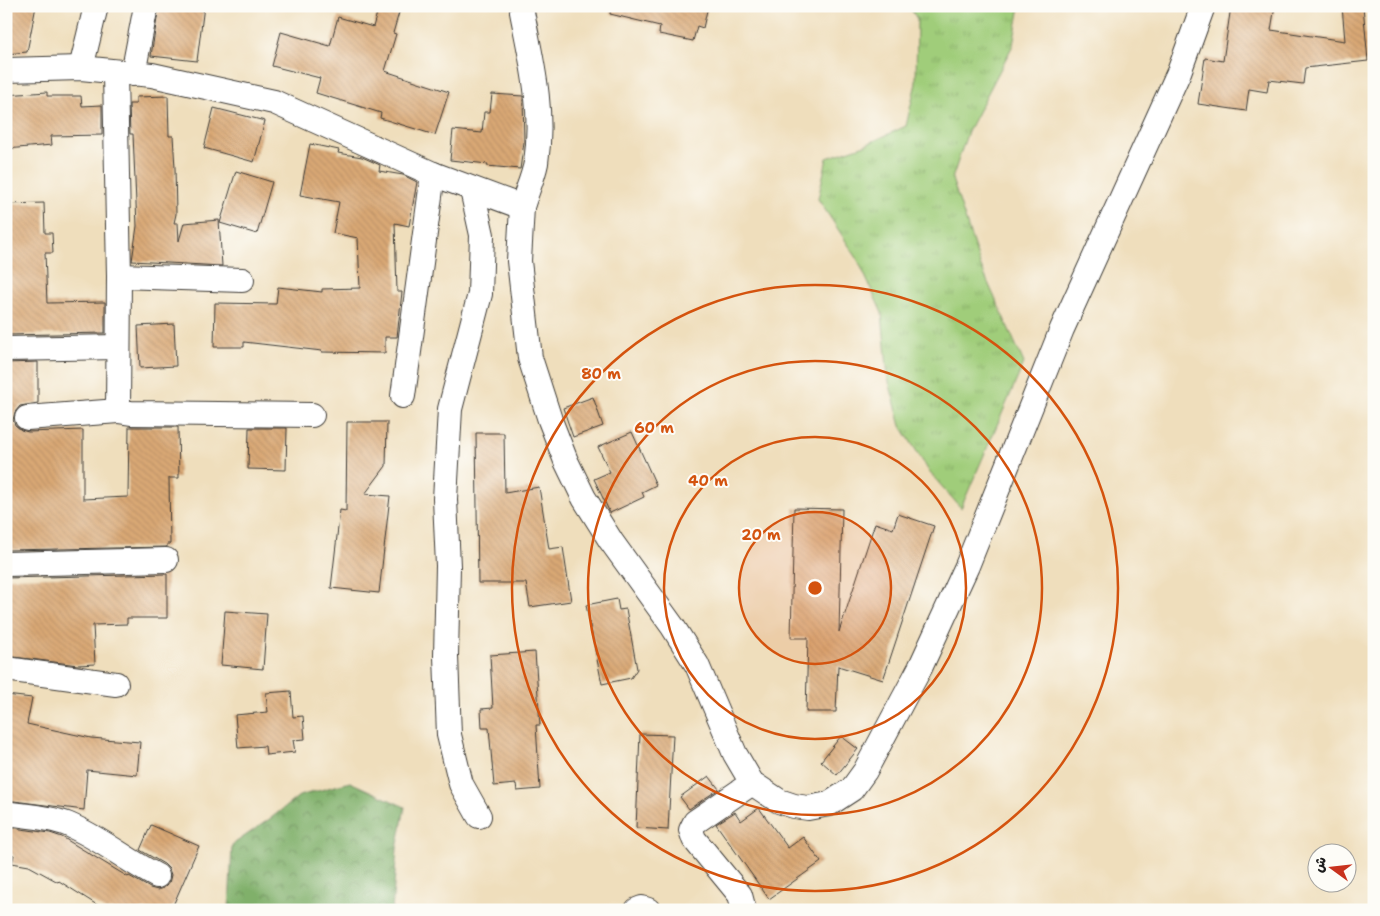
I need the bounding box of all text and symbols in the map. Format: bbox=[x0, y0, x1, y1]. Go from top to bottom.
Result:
text: 80 m bbox=[581, 364, 621, 384]
text: 60 m bbox=[634, 418, 674, 438]
text: 40 m bbox=[688, 471, 728, 491]
text: 20 m bbox=[741, 525, 781, 545]
centre of rings bbox=[806, 579, 824, 597]
north arrow bbox=[1308, 844, 1358, 894]
text: ش bbox=[1309, 855, 1330, 874]

